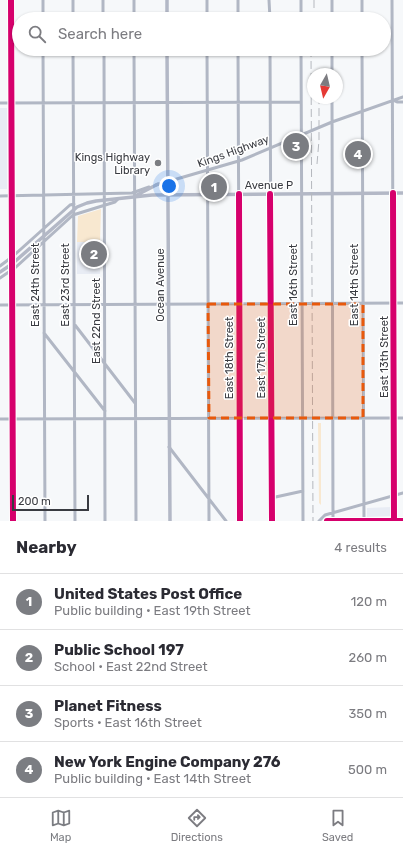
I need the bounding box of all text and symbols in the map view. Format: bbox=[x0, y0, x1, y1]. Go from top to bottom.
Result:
search box bbox=[12, 12, 391, 56]
icon: search bbox=[26, 23, 48, 45]
text: Search here bbox=[58, 25, 142, 43]
north arrow bbox=[307, 68, 343, 104]
pin: 3 bbox=[283, 131, 309, 161]
street label: Kings Highway bbox=[196, 133, 271, 170]
pin: 4 bbox=[345, 139, 371, 169]
place label: Kings Highway Library bbox=[75, 151, 150, 177]
marker: Kings Highway Library bbox=[153, 158, 163, 168]
pin: 1 bbox=[201, 172, 227, 202]
your location bbox=[159, 176, 179, 196]
street label: Avenue P bbox=[245, 179, 293, 192]
pin: 2 bbox=[81, 239, 107, 269]
street label: East 24th Street bbox=[29, 242, 42, 327]
street label: East 23rd Street bbox=[59, 243, 72, 327]
street label: East 16th Street bbox=[287, 243, 300, 326]
street label: East 14th Street bbox=[348, 243, 361, 326]
street label: Ocean Avenue bbox=[154, 248, 167, 322]
street label: East 22nd Street bbox=[90, 277, 103, 364]
street label: East 13th Street bbox=[378, 315, 391, 398]
street label: East 18th Street bbox=[223, 316, 236, 399]
street label: East 17th Street bbox=[255, 317, 268, 399]
scale bar bbox=[12, 493, 89, 512]
text: 200 m bbox=[18, 495, 51, 508]
text: Nearby bbox=[16, 537, 77, 557]
text: 4 results bbox=[334, 540, 387, 555]
text: United States Post Office bbox=[54, 585, 242, 603]
text: 1 bbox=[26, 594, 32, 609]
text: 120 m bbox=[351, 594, 387, 609]
text: Public building · East 19th Street bbox=[54, 603, 251, 618]
text: Public School 197 bbox=[54, 641, 184, 659]
text: 2 bbox=[25, 650, 33, 665]
text: 260 m bbox=[349, 650, 387, 665]
text: School · East 22nd Street bbox=[54, 659, 208, 674]
text: Planet Fitness bbox=[54, 697, 162, 715]
text: 3 bbox=[25, 706, 33, 721]
text: 350 m bbox=[348, 706, 387, 721]
text: Sports · East 16th Street bbox=[54, 715, 202, 730]
text: New York Engine Company 276 bbox=[54, 753, 281, 771]
text: 4 bbox=[25, 762, 33, 777]
text: 500 m bbox=[348, 762, 387, 777]
text: Public building · East 14th Street bbox=[54, 771, 251, 786]
tab: Map bbox=[50, 807, 72, 844]
tab: Directions bbox=[171, 807, 223, 844]
tab: Saved bbox=[322, 807, 353, 844]

